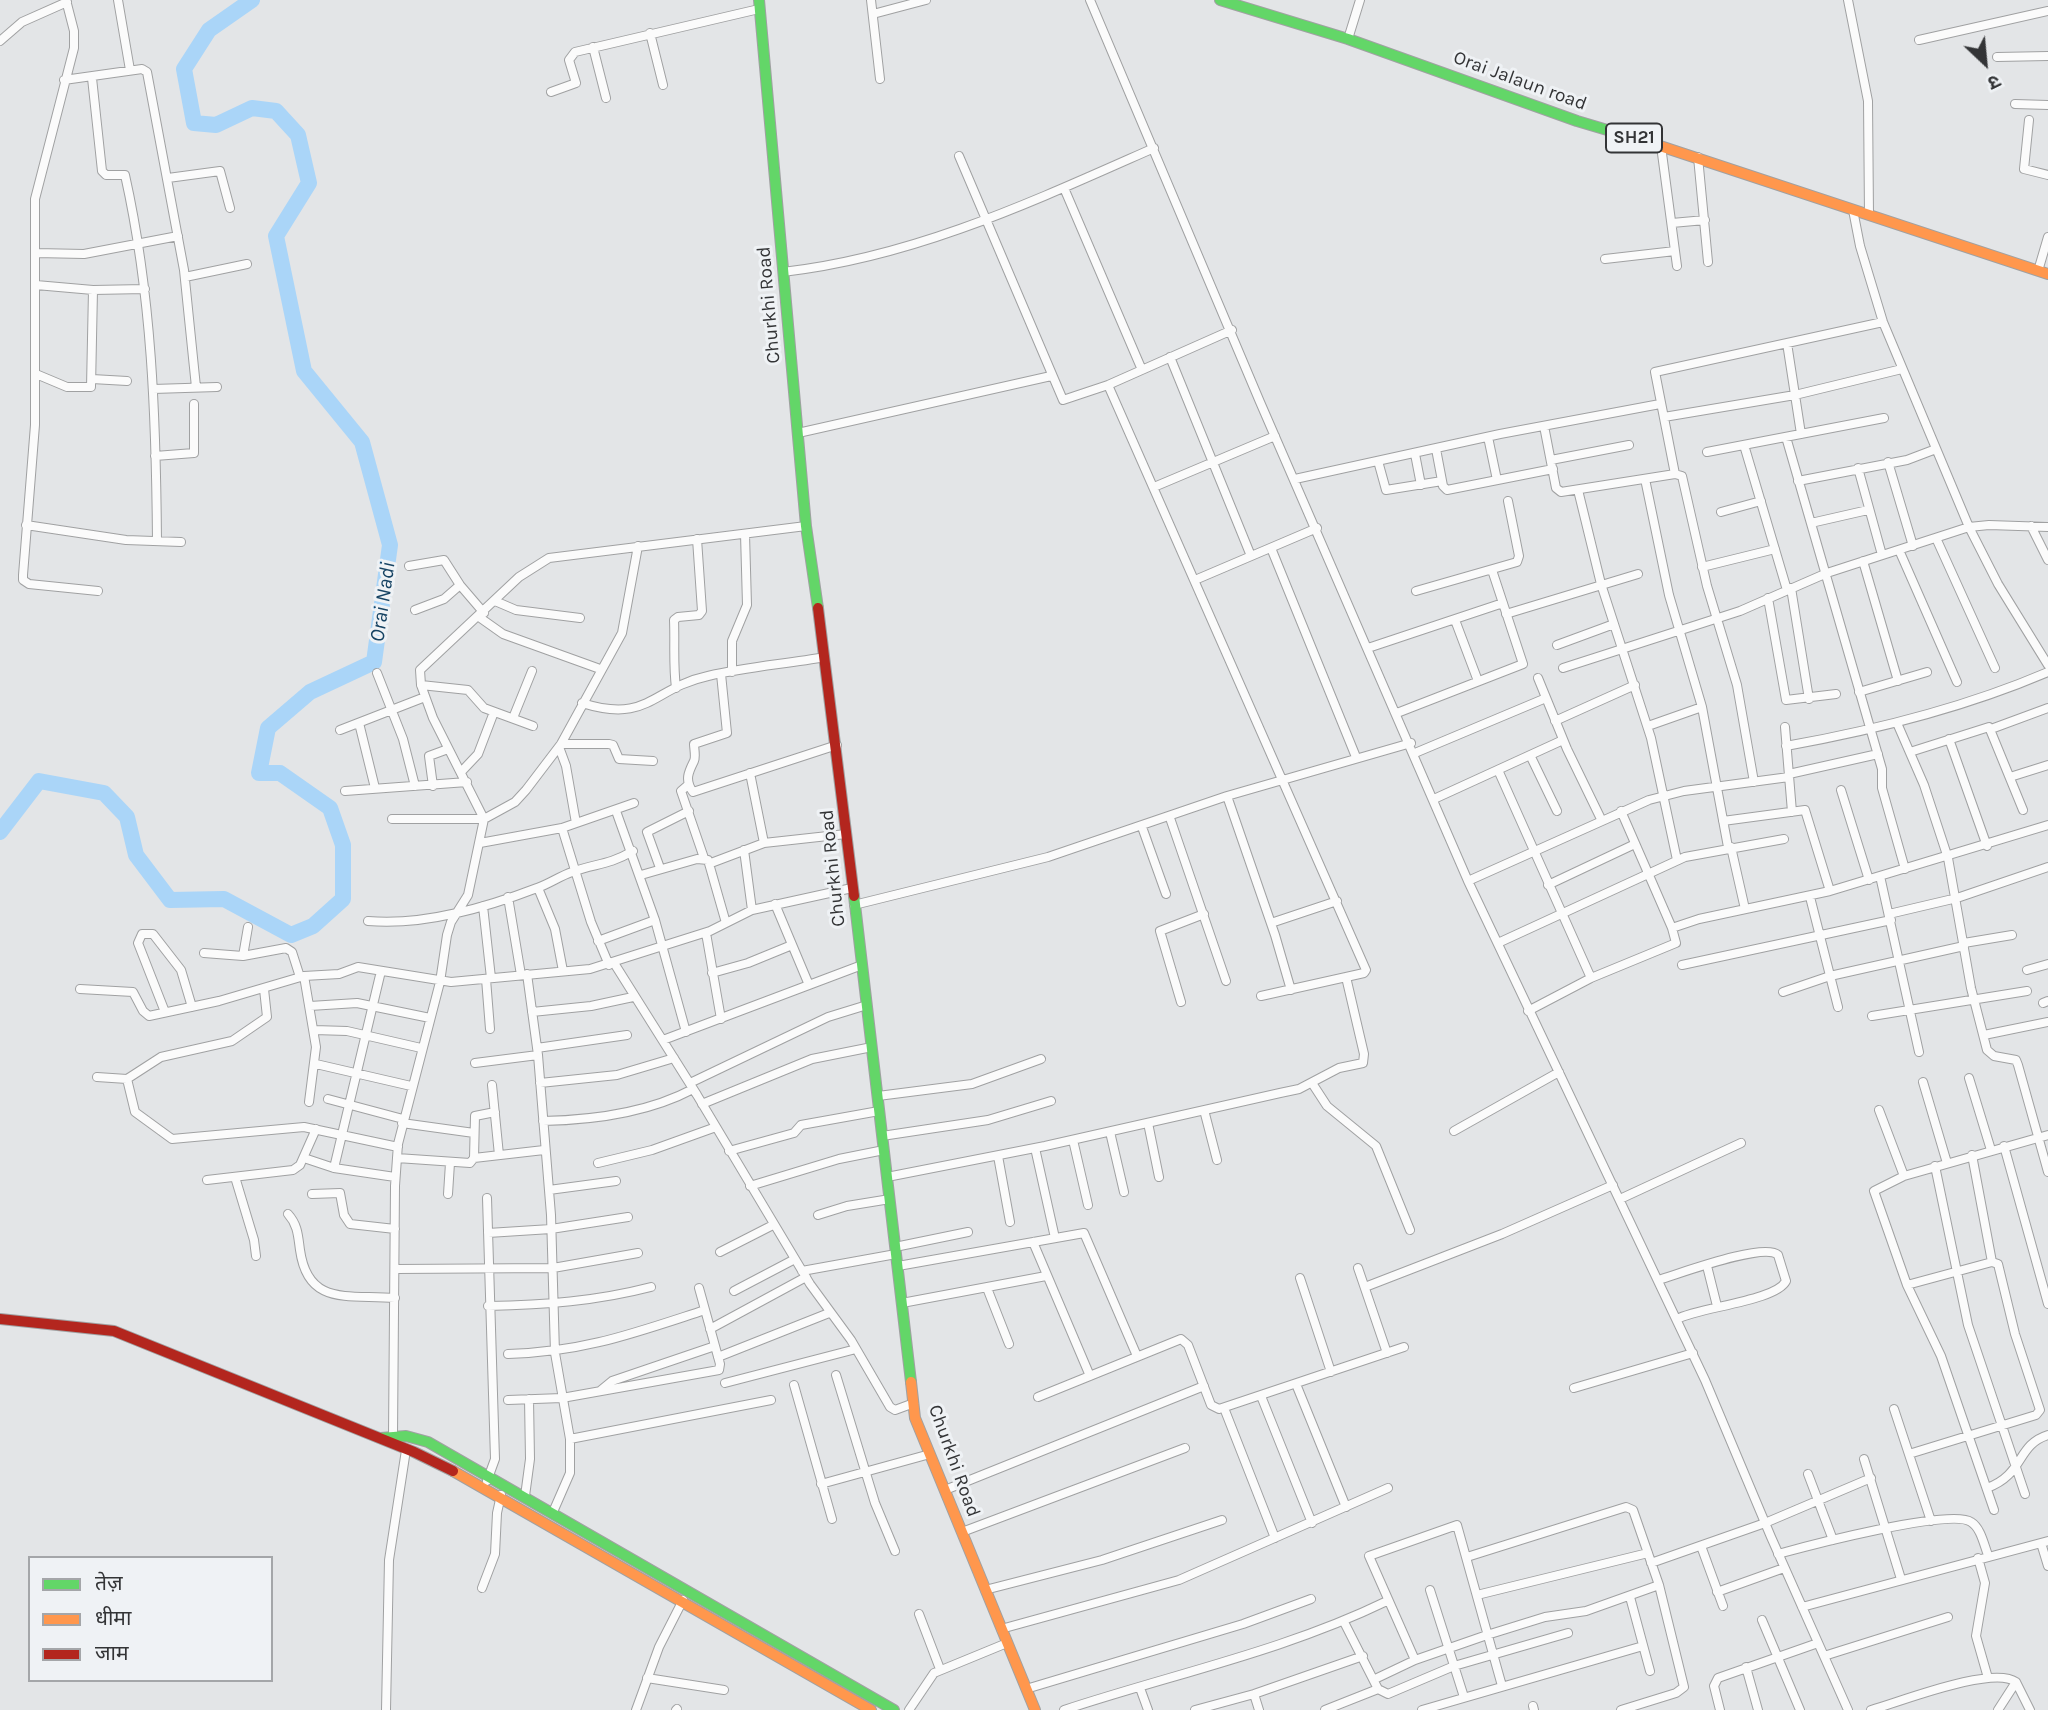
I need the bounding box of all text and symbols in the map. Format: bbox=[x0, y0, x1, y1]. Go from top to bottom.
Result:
north arrow bbox=[1950, 28, 2020, 98]
street label: Orai Jalaun road bbox=[1450, 46, 1590, 116]
text: उ bbox=[1984, 70, 2004, 94]
road number: SH21 bbox=[1606, 124, 1662, 153]
street label: Churkhi Road bbox=[753, 245, 785, 365]
water label: Orai Nadi bbox=[365, 560, 401, 644]
street label: Churkhi Road bbox=[816, 808, 850, 928]
street label: Churkhi Road bbox=[923, 1402, 985, 1520]
legend bbox=[28, 1556, 273, 1682]
text: तेज़ bbox=[95, 1571, 123, 1595]
text: धीमा bbox=[95, 1606, 131, 1630]
text: जाम bbox=[95, 1641, 129, 1665]

